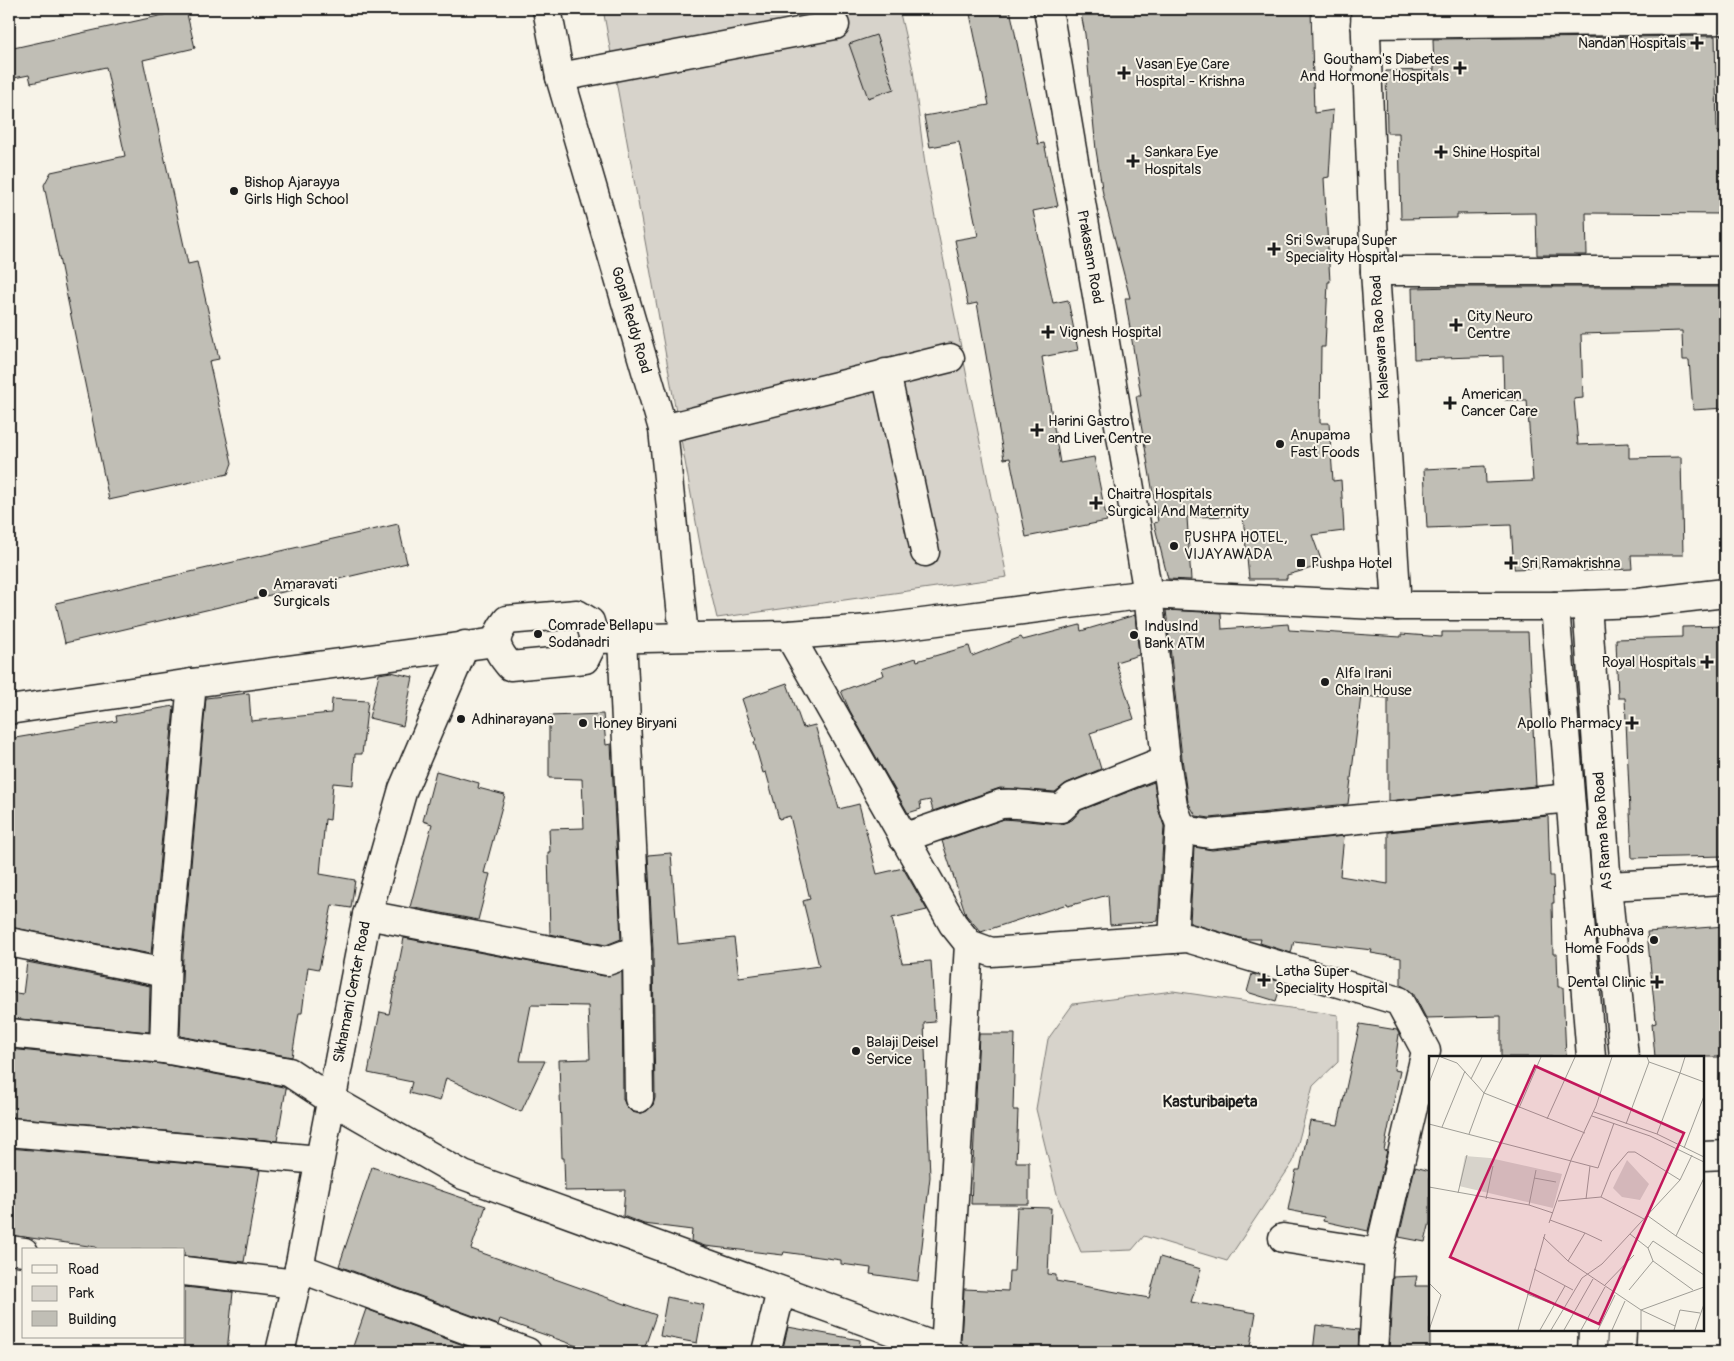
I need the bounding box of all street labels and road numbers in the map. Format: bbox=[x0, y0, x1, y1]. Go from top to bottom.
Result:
street label: Prakasam Road bbox=[1072, 209, 1108, 305]
street label: Gopal Reddy Road bbox=[607, 264, 655, 376]
street label: Kaleswara Rao Road bbox=[1366, 274, 1394, 400]
street label: AS Rama Rao Road bbox=[1589, 771, 1617, 891]
street label: Sikhamani Center Road bbox=[329, 920, 375, 1064]

